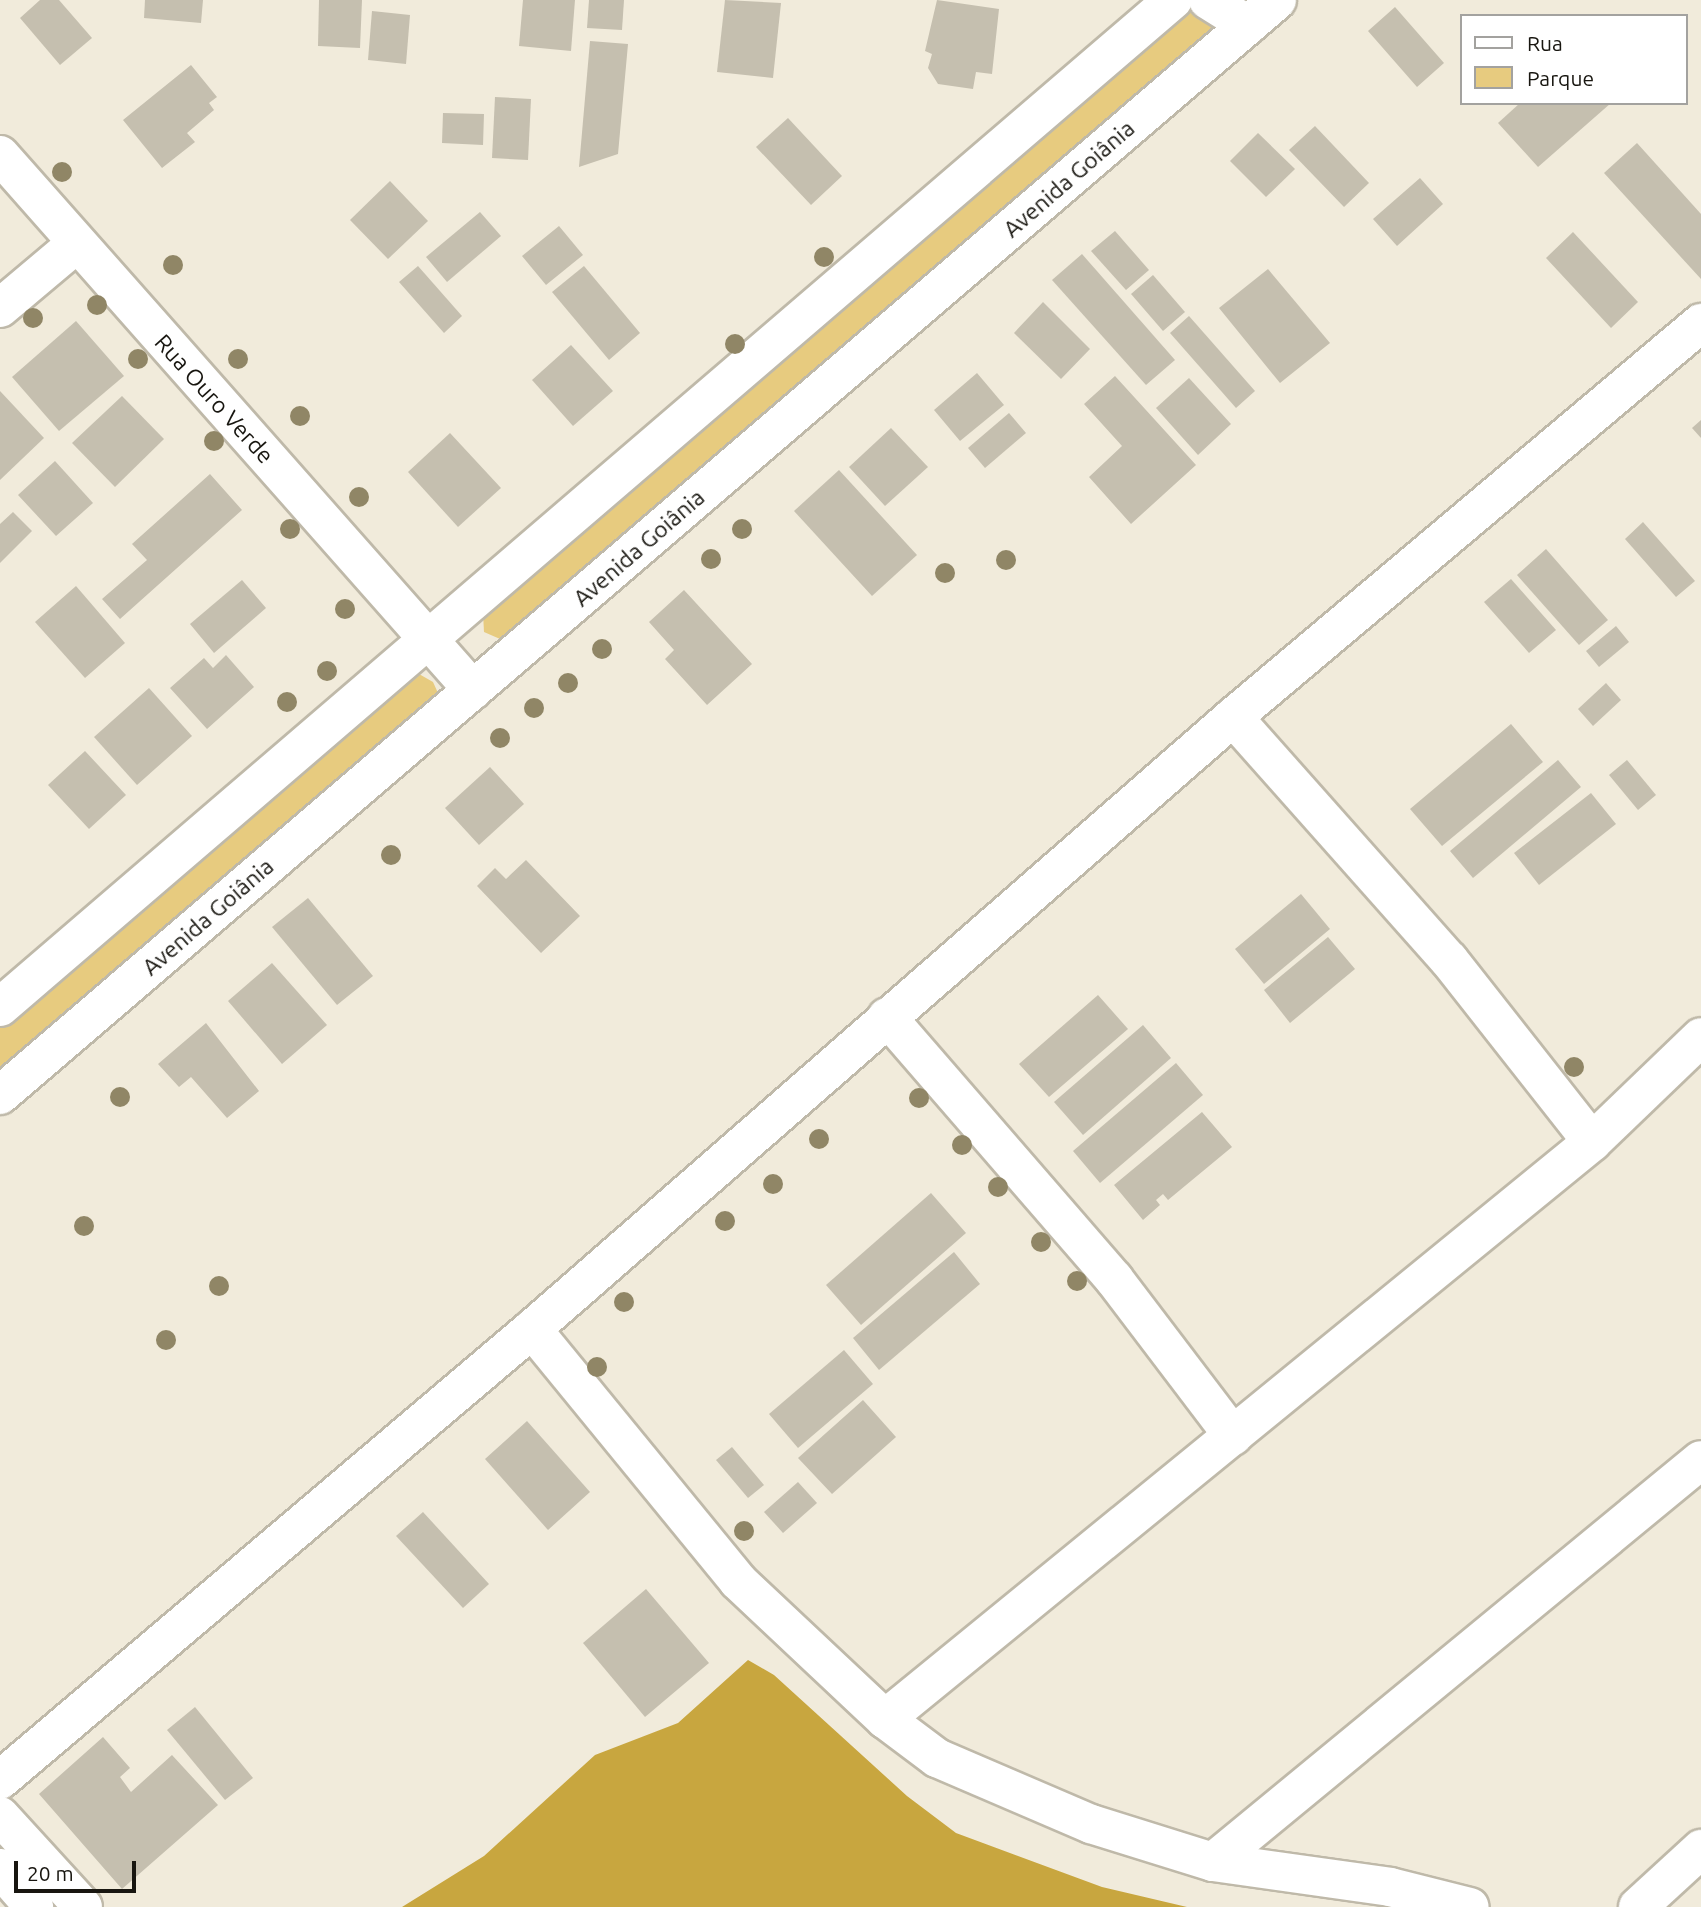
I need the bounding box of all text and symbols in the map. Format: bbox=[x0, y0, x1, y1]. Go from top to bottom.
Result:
legend bbox=[1460, 14, 1687, 105]
text: Rua bbox=[1527, 31, 1563, 55]
text: Parque bbox=[1527, 66, 1594, 90]
street label: Avenida Goiânia bbox=[998, 115, 1140, 243]
street label: Rua Ouro Verde bbox=[149, 329, 279, 469]
street label: Avenida Goiânia bbox=[568, 484, 710, 612]
street label: Avenida Goiânia bbox=[137, 853, 279, 981]
scale bar bbox=[18, 1848, 140, 1892]
text: 20 m bbox=[27, 1861, 74, 1885]

